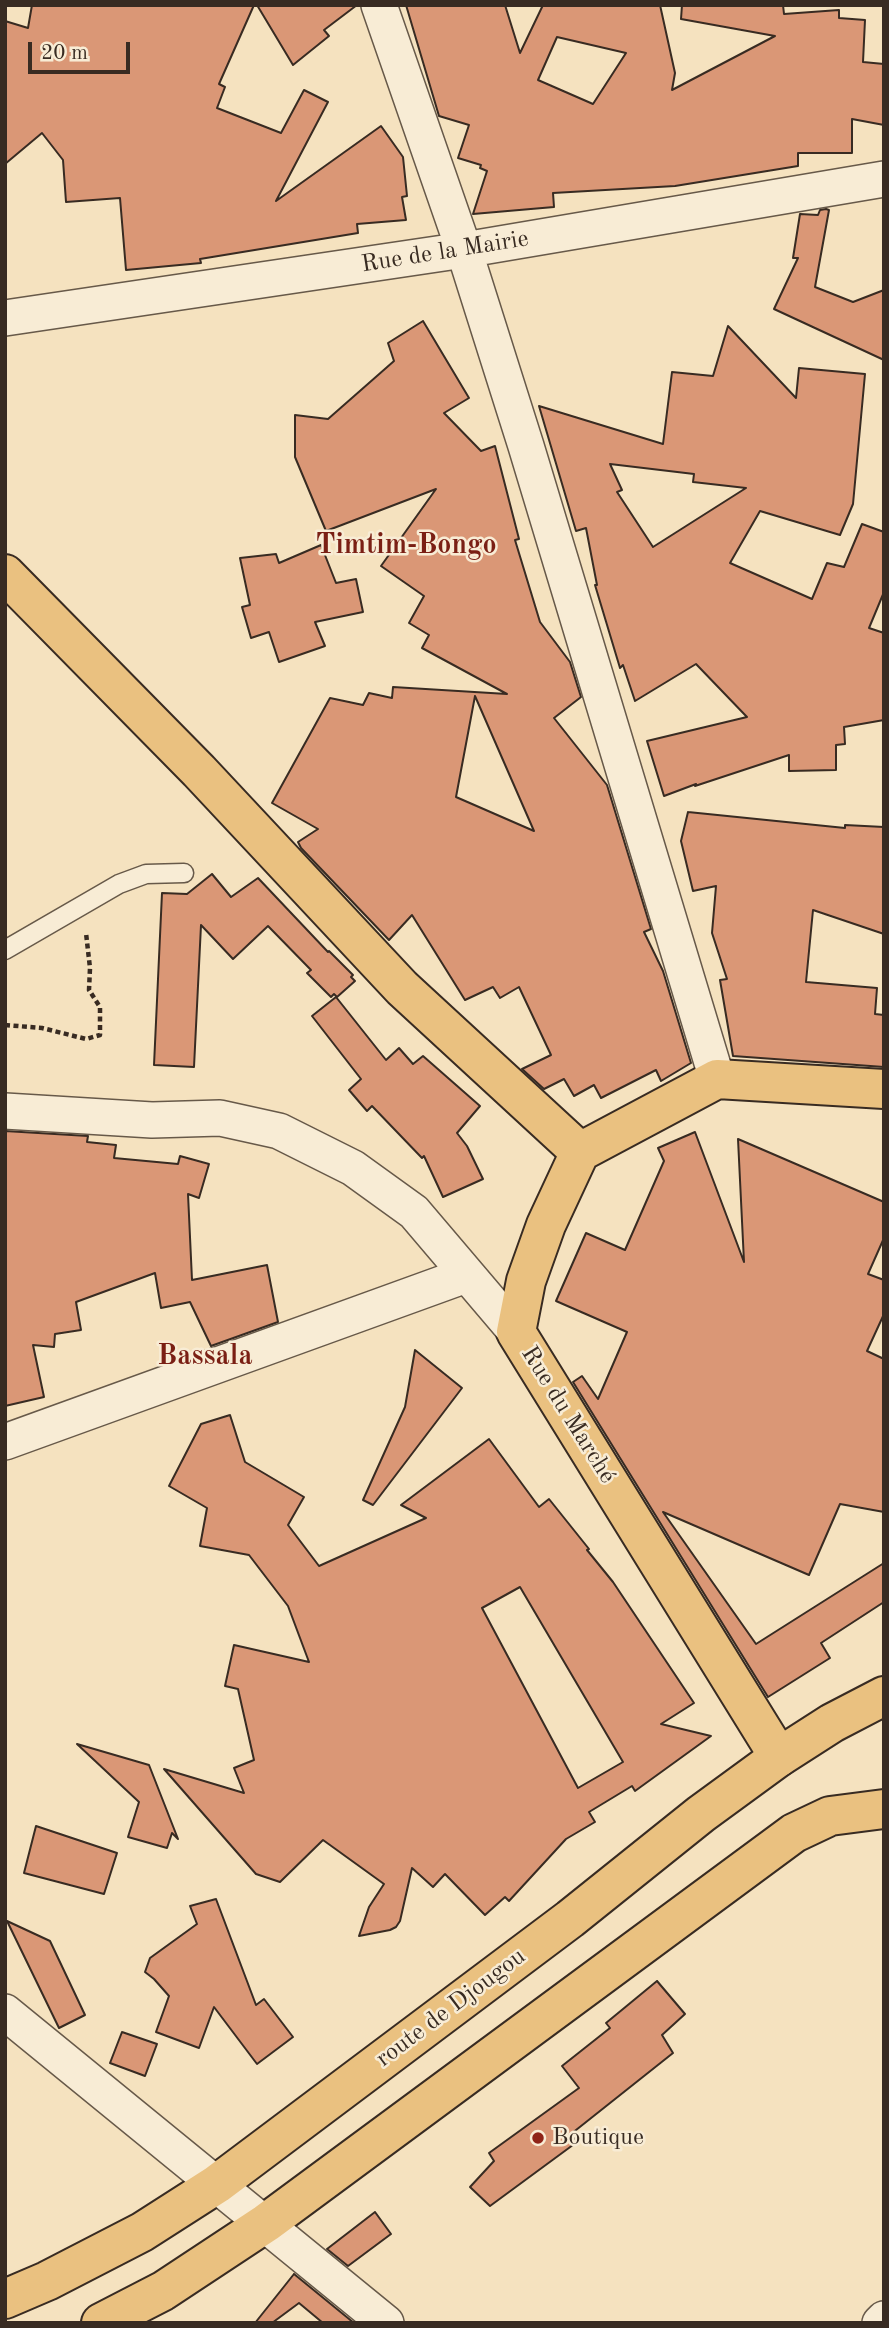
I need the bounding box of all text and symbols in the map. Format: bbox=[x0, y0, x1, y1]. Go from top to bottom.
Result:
scale bar bbox=[32, 28, 133, 72]
text: 20 m bbox=[41, 43, 88, 64]
street label: Rue de la Mairie bbox=[359, 225, 531, 279]
district label: Timtim-Bongo bbox=[315, 529, 497, 563]
district label: Bassala bbox=[157, 1340, 253, 1374]
street label: Rue du Marché bbox=[514, 1341, 622, 1489]
street label: route de Djougou bbox=[371, 1942, 531, 2074]
place label: Boutique bbox=[552, 2124, 644, 2152]
marker: Boutique bbox=[530, 2130, 546, 2146]

